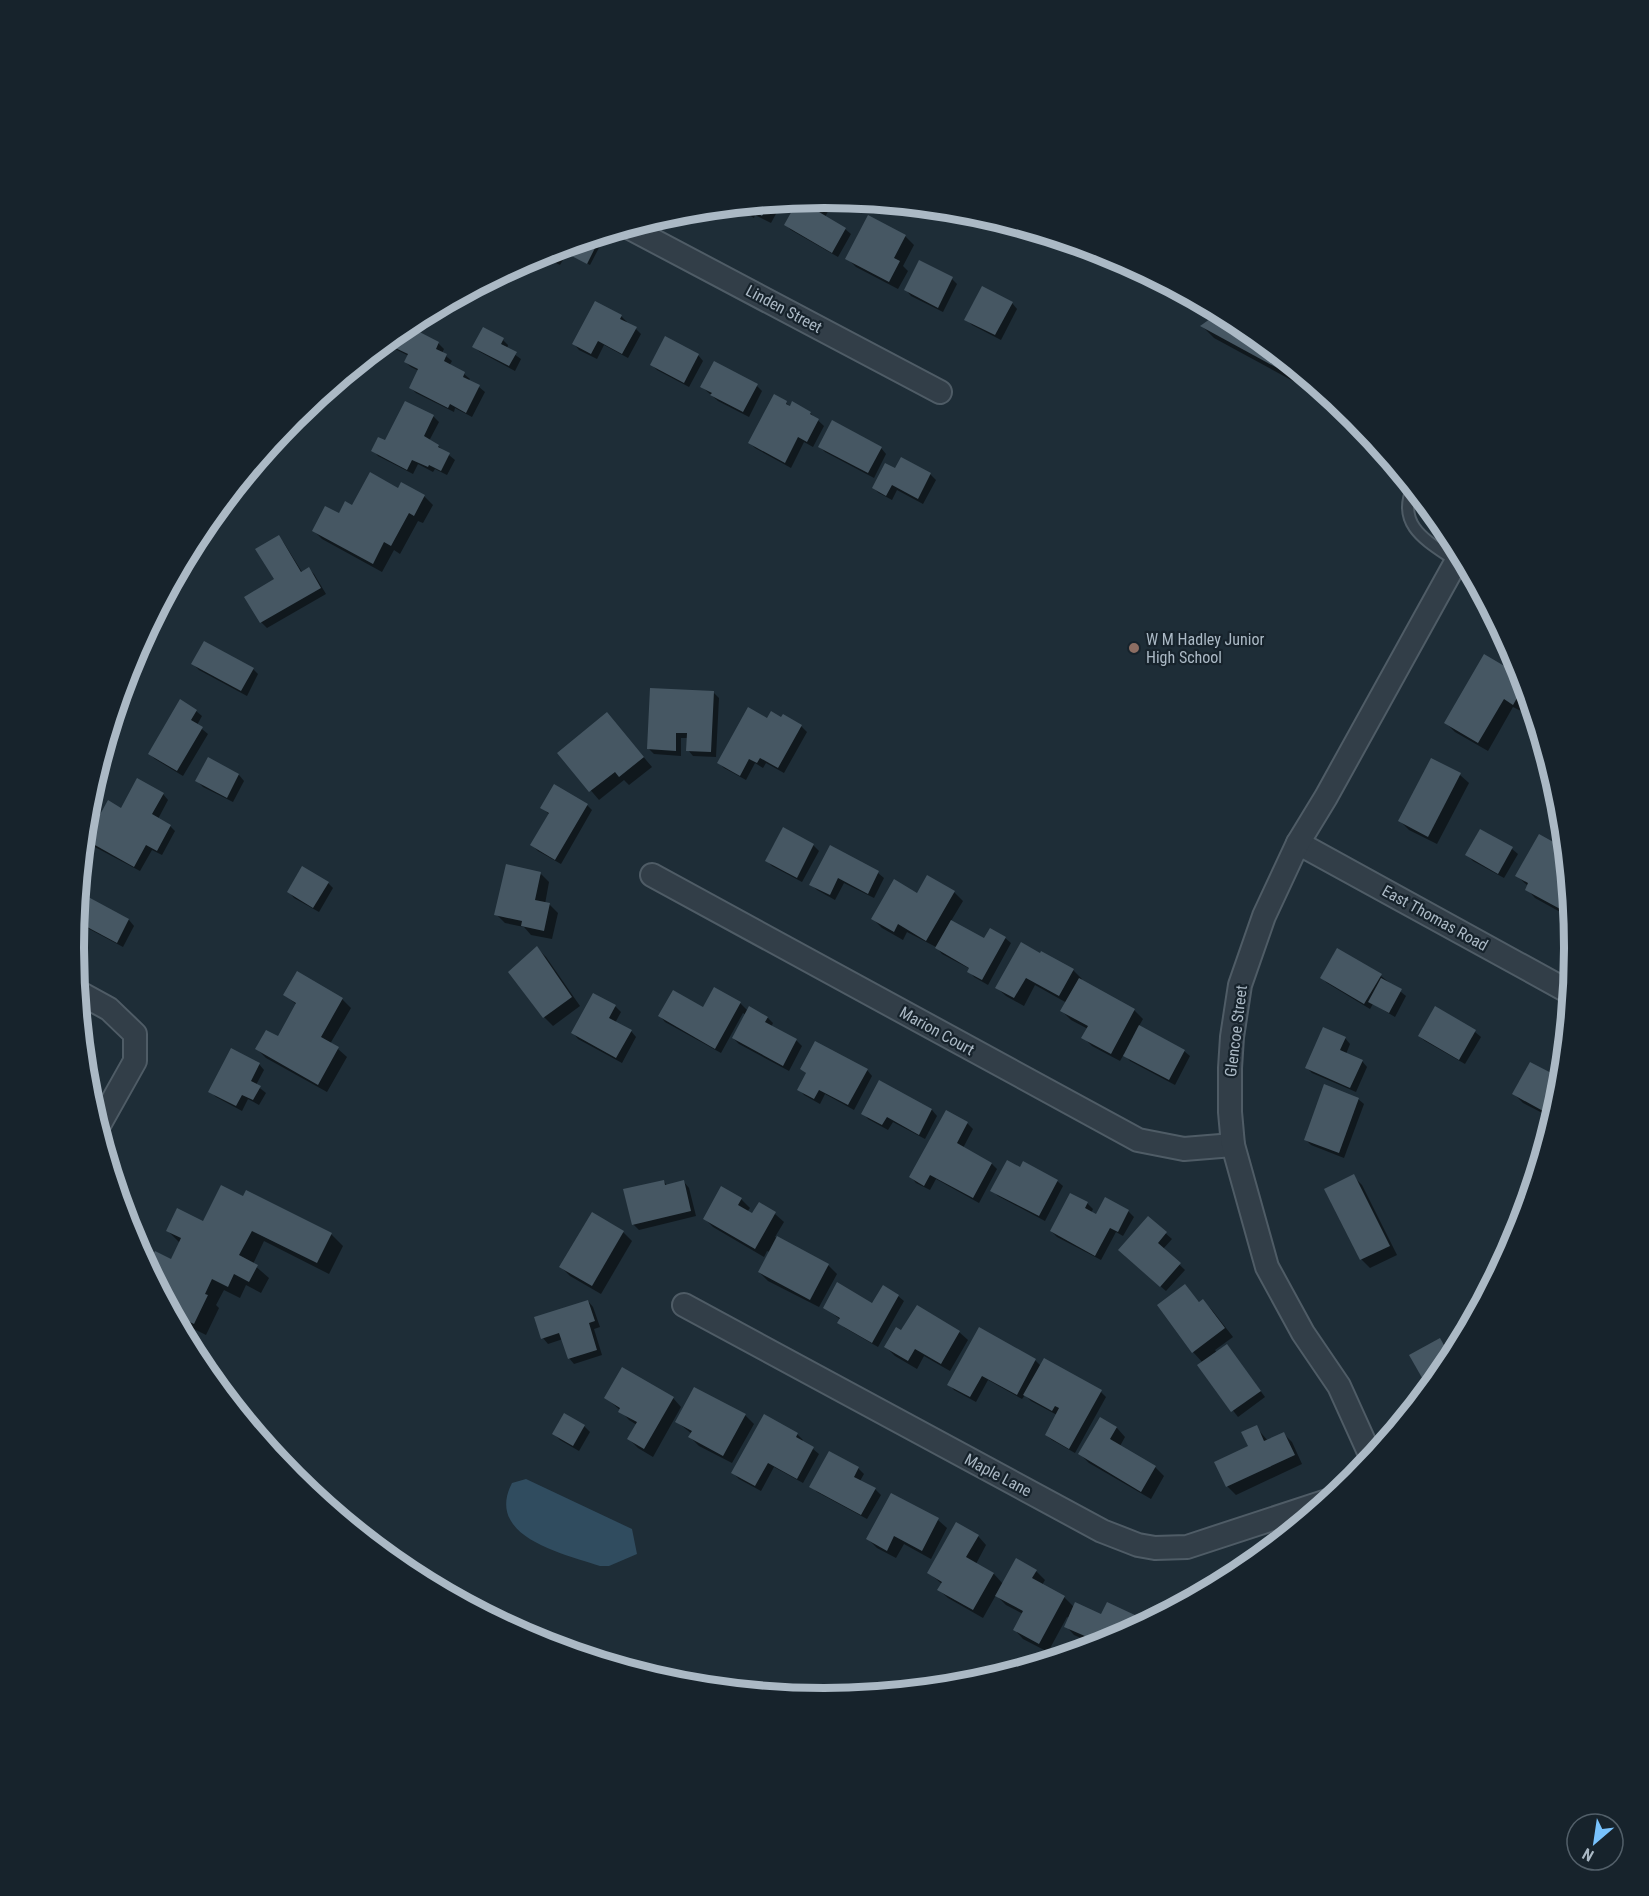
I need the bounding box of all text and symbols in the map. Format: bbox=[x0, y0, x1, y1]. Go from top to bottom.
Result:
street label: Linden Street bbox=[743, 281, 826, 337]
place label: W M Hadley Junior High School bbox=[1146, 630, 1264, 667]
marker: W M Hadley Junior High School bbox=[1127, 641, 1141, 655]
street label: East Thomas Road bbox=[1379, 881, 1491, 955]
street label: Glencoe Street bbox=[1221, 984, 1251, 1078]
street label: Marion Court bbox=[896, 1003, 978, 1059]
street label: Maple Lane bbox=[961, 1449, 1035, 1501]
north arrow bbox=[1565, 1812, 1625, 1872]
text: N bbox=[1579, 1844, 1597, 1865]

